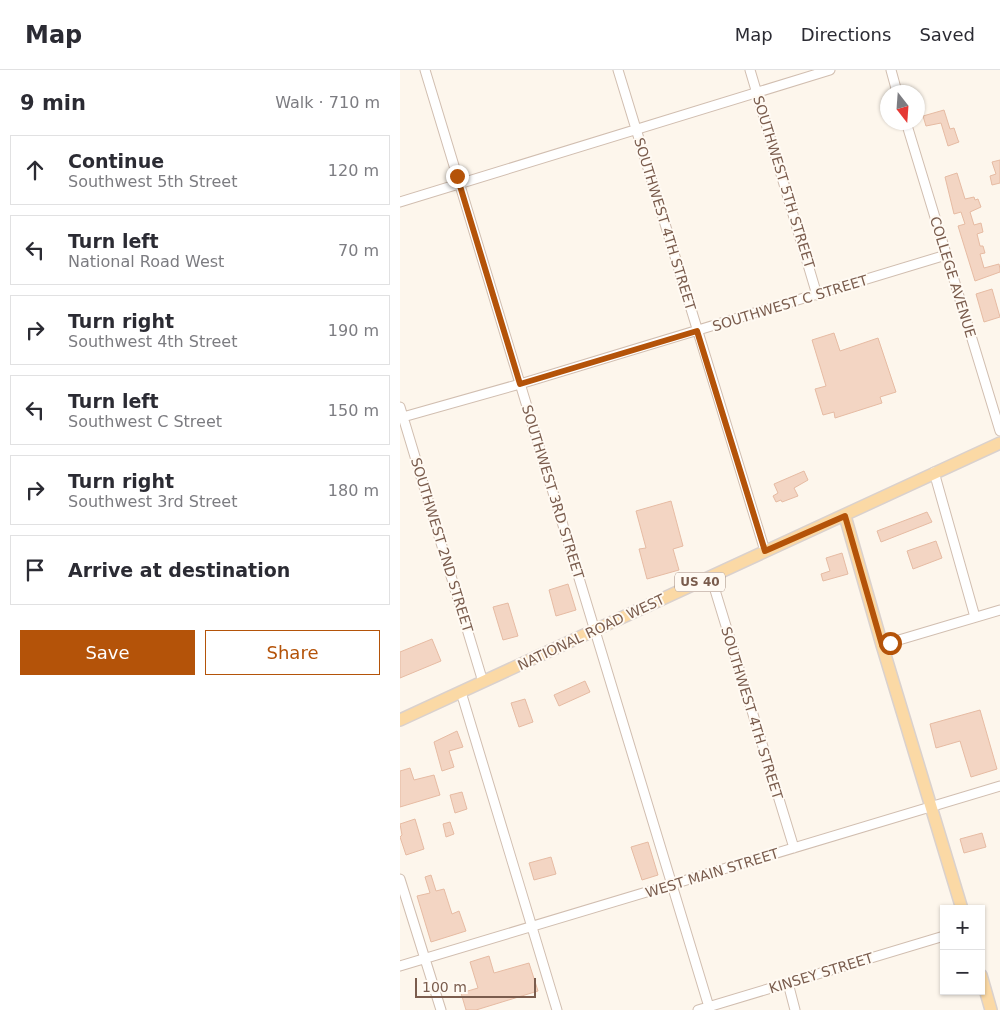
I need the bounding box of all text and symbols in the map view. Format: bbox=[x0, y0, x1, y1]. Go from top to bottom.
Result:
text: Map bbox=[25, 21, 82, 49]
text: Map bbox=[735, 24, 773, 45]
text: Directions bbox=[801, 24, 891, 45]
text: Saved bbox=[919, 24, 975, 45]
north arrow bbox=[880, 85, 925, 130]
text: 9 min bbox=[20, 91, 86, 115]
text: Walk · 710 m bbox=[275, 93, 380, 112]
street label: SOUTHWEST 5TH STREET bbox=[750, 94, 818, 271]
street label: SOUTHWEST 4TH STREET bbox=[631, 136, 699, 313]
text: Continue bbox=[68, 150, 164, 172]
icon: ahead bbox=[21, 156, 49, 184]
text: 120 m bbox=[328, 161, 379, 180]
route end bbox=[446, 165, 469, 188]
text: Southwest 5th Street bbox=[68, 172, 237, 191]
street label: COLLEGE AVENUE bbox=[927, 214, 979, 340]
text: Turn left bbox=[68, 230, 159, 252]
icon: left bbox=[21, 236, 49, 264]
text: 70 m bbox=[338, 241, 379, 260]
text: National Road West bbox=[68, 252, 224, 271]
street label: SOUTHWEST C STREET bbox=[710, 272, 870, 334]
text: Turn right bbox=[68, 310, 174, 332]
icon: right bbox=[21, 316, 49, 344]
text: 190 m bbox=[328, 321, 379, 340]
text: Southwest 4th Street bbox=[68, 332, 237, 351]
text: Turn left bbox=[68, 390, 159, 412]
icon: left bbox=[21, 396, 49, 424]
text: 150 m bbox=[328, 401, 379, 420]
street label: SOUTHWEST 3RD STREET bbox=[519, 403, 587, 581]
text: Southwest C Street bbox=[68, 412, 222, 431]
street label: SOUTHWEST 2ND STREET bbox=[408, 456, 476, 635]
text: Turn right bbox=[68, 470, 174, 492]
icon: right bbox=[21, 476, 49, 504]
text: 180 m bbox=[328, 481, 379, 500]
text: Southwest 3rd Street bbox=[68, 492, 237, 511]
icon: arrive bbox=[21, 556, 49, 584]
text: Arrive at destination bbox=[68, 559, 290, 581]
road number: US 40 bbox=[675, 572, 725, 592]
street label: NATIONAL ROAD WEST bbox=[515, 591, 667, 673]
street label: SOUTHWEST 4TH STREET bbox=[718, 625, 786, 802]
button: Save bbox=[20, 630, 195, 675]
button: Share bbox=[205, 630, 380, 675]
route start bbox=[879, 632, 902, 655]
street label: WEST MAIN STREET bbox=[643, 845, 781, 901]
map controls bbox=[940, 905, 985, 995]
button: + bbox=[940, 905, 985, 950]
street label: KINSEY STREET bbox=[767, 949, 875, 996]
button: − bbox=[940, 950, 985, 995]
scale bar bbox=[415, 975, 536, 998]
text: 100 m bbox=[422, 979, 467, 995]

